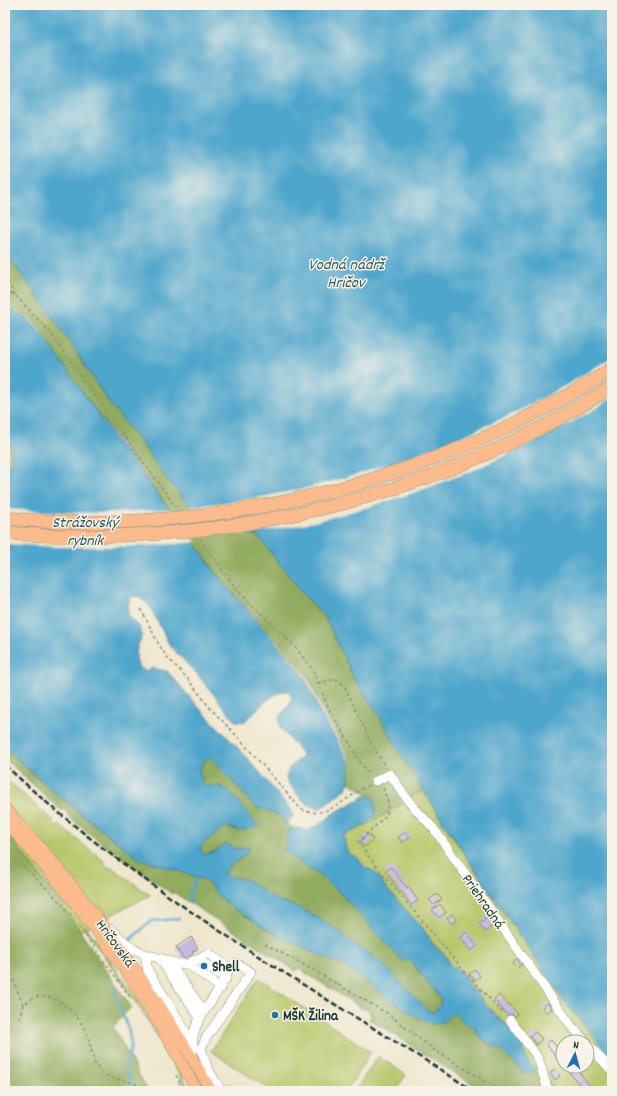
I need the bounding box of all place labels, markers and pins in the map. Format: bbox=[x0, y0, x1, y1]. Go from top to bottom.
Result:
place label: Shell bbox=[212, 957, 240, 979]
marker: Shell bbox=[199, 961, 209, 971]
place label: MŠK Žilina bbox=[283, 1006, 339, 1028]
marker: MŠK Žilina bbox=[270, 1010, 280, 1020]

